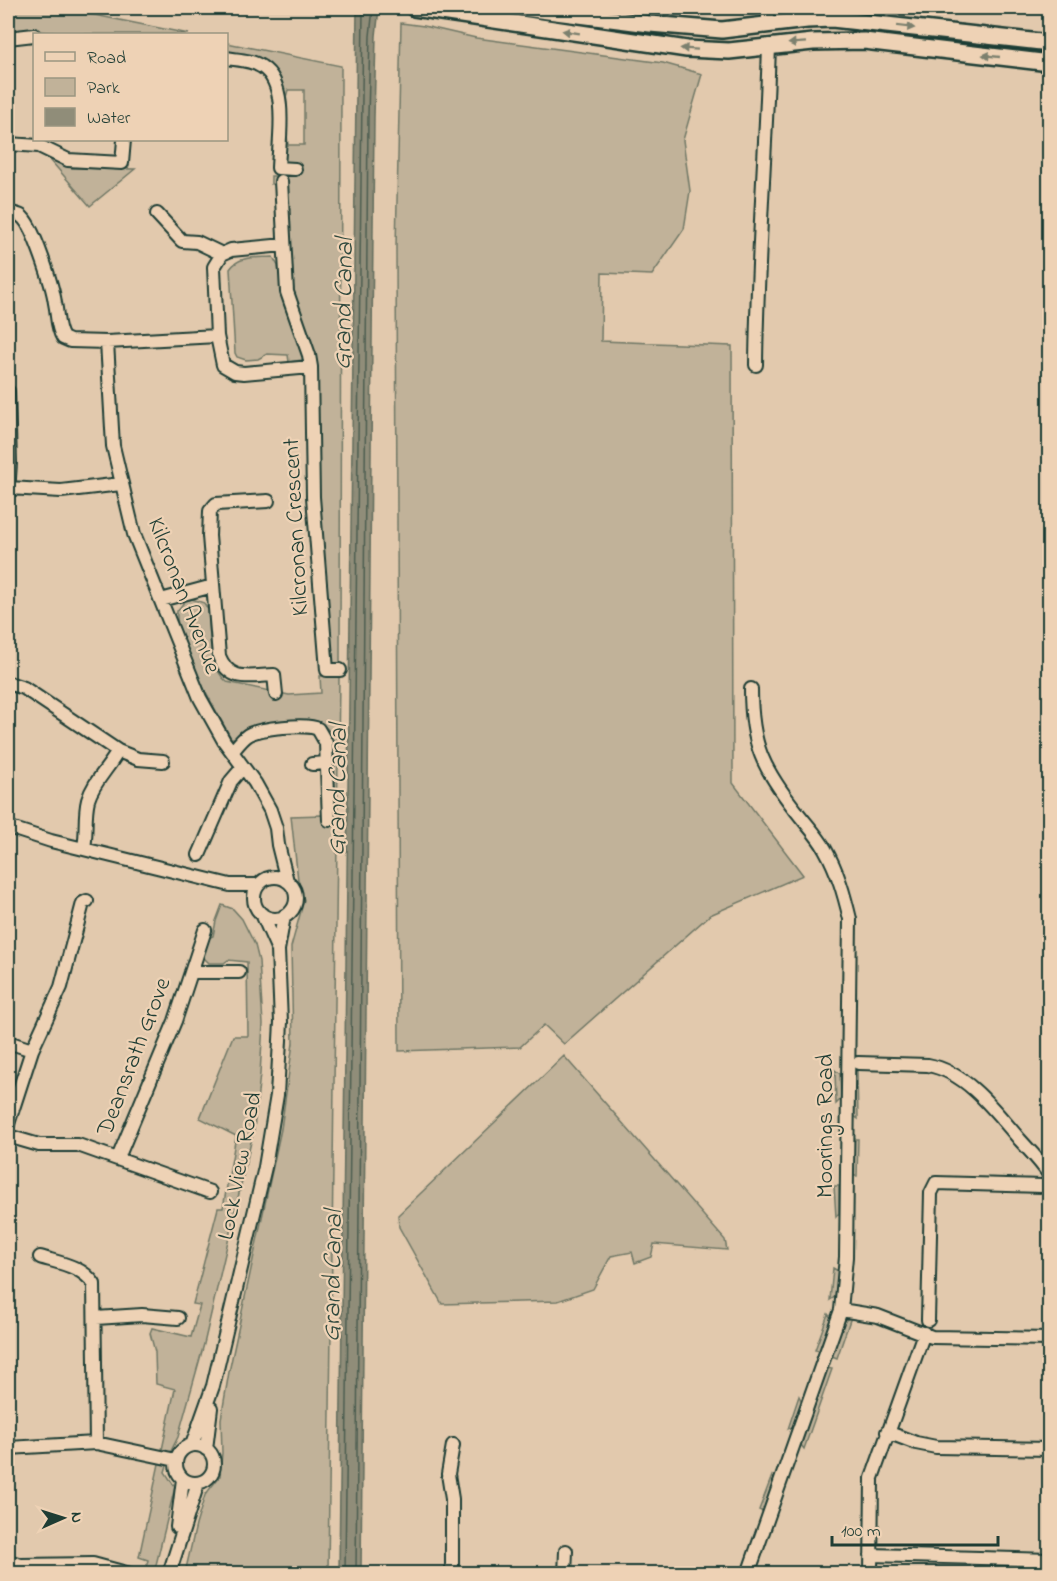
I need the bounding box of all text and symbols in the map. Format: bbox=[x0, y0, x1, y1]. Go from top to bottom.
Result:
one-way arrow bbox=[896, 22, 915, 32]
one-way arrow bbox=[562, 27, 581, 36]
legend bbox=[33, 33, 228, 141]
one-way arrow bbox=[788, 38, 807, 48]
one-way arrow bbox=[680, 44, 699, 54]
text: Road bbox=[87, 46, 126, 72]
one-way arrow bbox=[982, 51, 1001, 61]
text: Park bbox=[87, 76, 120, 102]
text: Water bbox=[87, 106, 131, 132]
water label: Grand Canal bbox=[325, 235, 365, 370]
street label: Kilcronan Crescent bbox=[275, 437, 319, 617]
street label: Kilcronan Avenue bbox=[137, 513, 229, 680]
water label: Grand Canal bbox=[319, 721, 359, 856]
street label: Deansrath Grove bbox=[88, 973, 181, 1142]
street label: Moorings Road bbox=[809, 1053, 844, 1198]
street label: Lock View Road bbox=[210, 1089, 273, 1243]
water label: Grand Canal bbox=[314, 1207, 354, 1342]
north arrow bbox=[33, 1488, 93, 1548]
scale bar bbox=[832, 1509, 998, 1547]
text: N bbox=[64, 1511, 88, 1524]
text: 100 m bbox=[841, 1519, 881, 1545]

